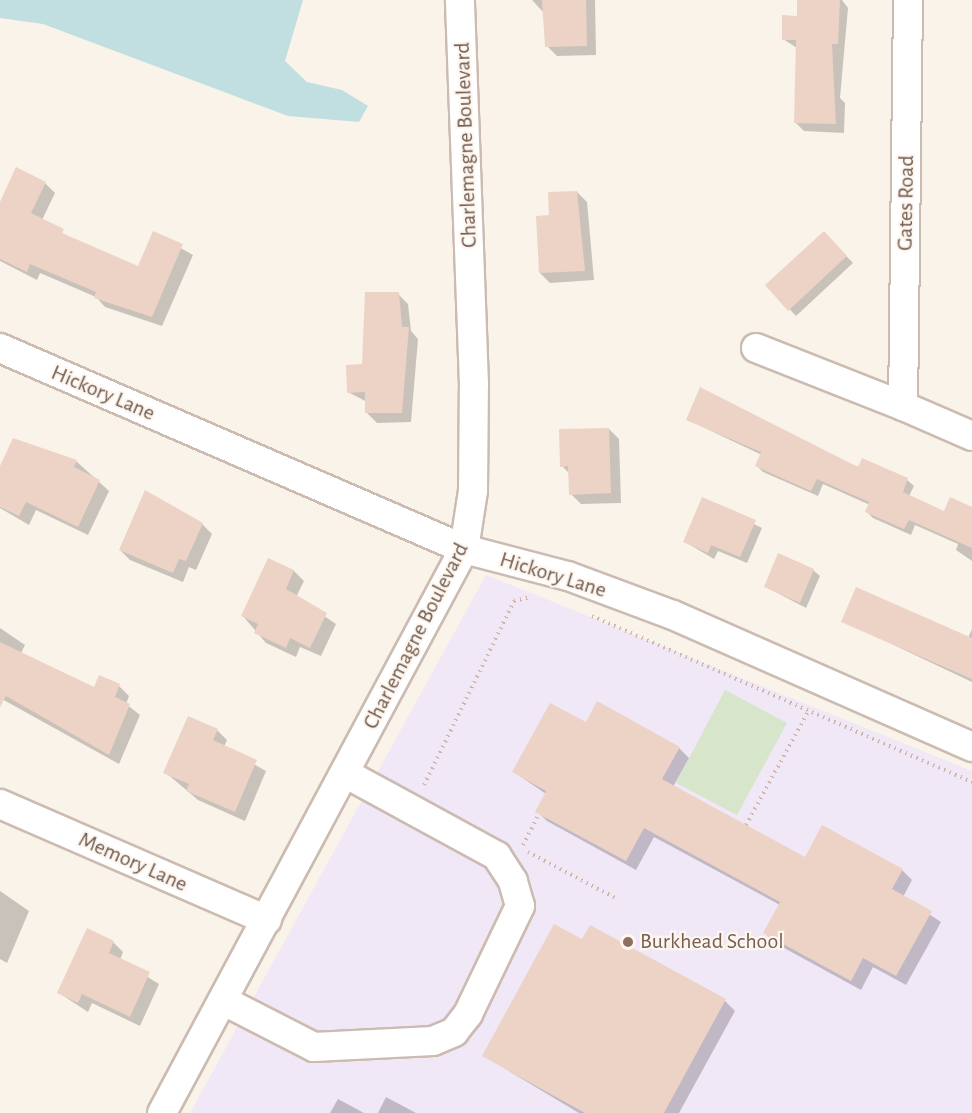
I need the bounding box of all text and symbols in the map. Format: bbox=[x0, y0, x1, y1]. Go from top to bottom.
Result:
street label: Charlemagne Boulevard bbox=[449, 42, 483, 248]
street label: Gates Road bbox=[892, 155, 920, 251]
street label: Hickory Lane bbox=[47, 359, 159, 427]
street label: Charlemagne Boulevard bbox=[358, 538, 474, 734]
street label: Hickory Lane bbox=[497, 546, 609, 604]
street label: Memory Lane bbox=[75, 826, 191, 898]
place label: Burkhead School bbox=[640, 929, 784, 955]
marker: Burkhead School bbox=[621, 935, 635, 949]

